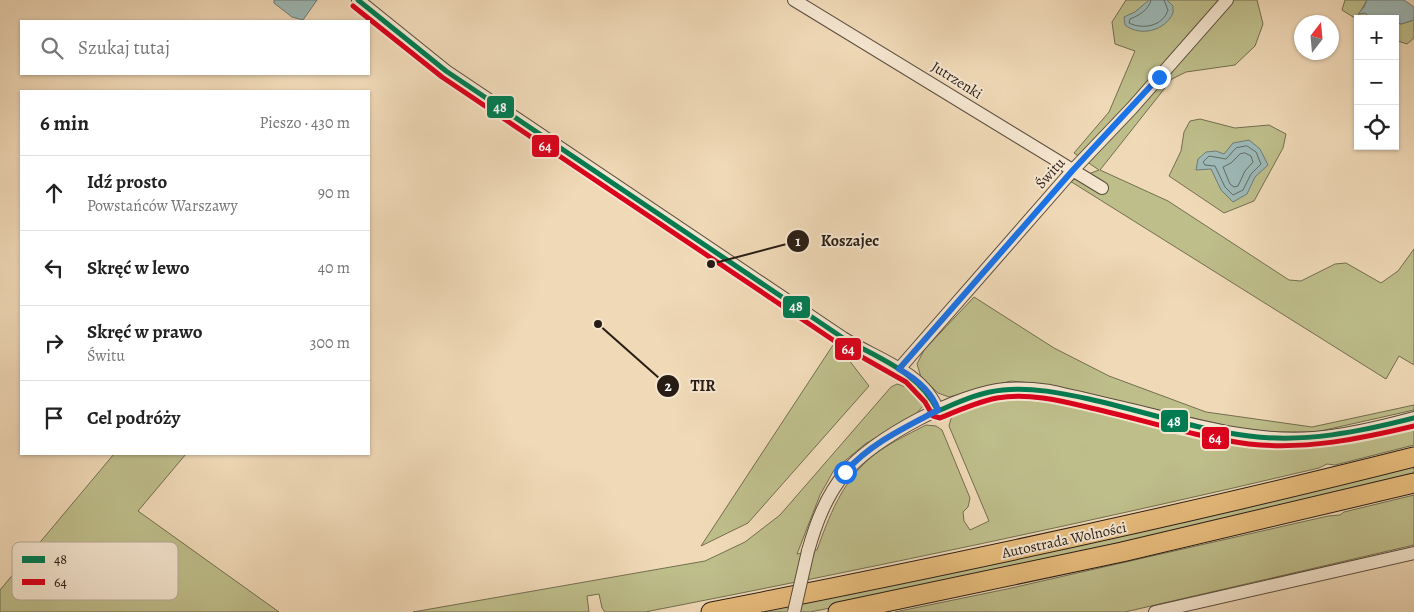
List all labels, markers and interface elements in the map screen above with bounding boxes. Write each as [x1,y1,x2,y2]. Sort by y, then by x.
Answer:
north arrow [1294,15,1339,60]
map controls [1354,15,1399,150]
button: + [1354,15,1399,60]
search box [20,20,370,75]
icon: search [38,34,66,62]
text: Szukaj tutaj [78,35,170,61]
street label: Jutrzenki [928,56,986,104]
button: − [1354,60,1399,105]
route end [1148,66,1171,89]
line badge: 48 [486,95,515,119]
text: 48 [493,98,507,117]
button: locate [1354,105,1399,150]
text: 6 min [40,109,89,137]
text: Pieszo · 430 m [259,112,350,134]
line badge: 64 [531,134,560,158]
text: 64 [538,137,552,156]
street label: Świtu [1031,152,1070,193]
text: Idź prosto [87,169,167,195]
icon: ahead [40,179,68,207]
text: 90 m [318,182,350,204]
text: Powstańców Warszawy [87,195,238,217]
callout: Koszajec [785,225,889,256]
text: Koszajec [821,230,879,252]
text: 1 [795,231,801,251]
icon: left [40,254,68,282]
text: Skręć w lewo [87,255,190,281]
text: 40 m [318,257,350,279]
line badge: 48 [782,295,811,319]
text: 48 [789,297,803,316]
text: Skręć w prawo [87,319,202,345]
icon: right [40,329,68,357]
text: 300 m [310,332,350,354]
line badge: 64 [834,337,862,361]
text: 64 [841,340,855,359]
text: Świtu [87,345,125,367]
callout: TIR [655,370,725,401]
text: TIR [690,375,716,397]
text: 2 [664,376,672,396]
icon: arrive [40,404,68,432]
text: Cel podróży [87,405,180,431]
line badge: 48 [1160,409,1189,433]
text: 48 [1167,412,1181,431]
line badge: 64 [1201,426,1230,450]
text: 64 [1208,429,1222,448]
route start [834,461,857,484]
street label: Autostrada Wolności [999,517,1128,563]
legend [12,542,178,600]
text: 48 [54,550,67,569]
text: 64 [54,573,67,592]

